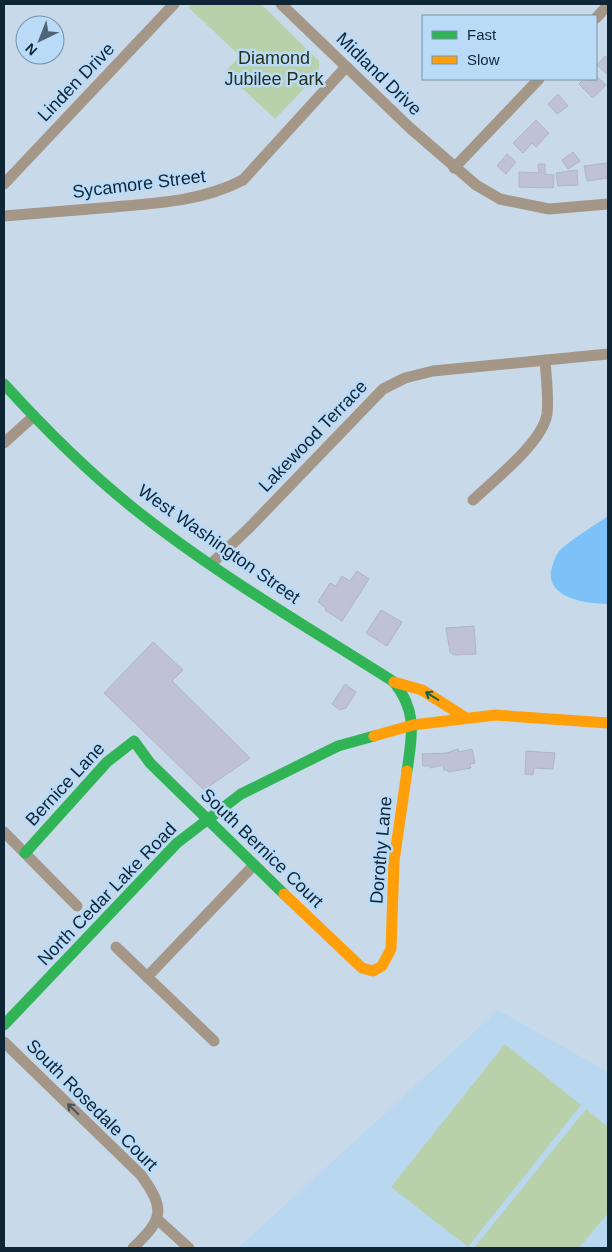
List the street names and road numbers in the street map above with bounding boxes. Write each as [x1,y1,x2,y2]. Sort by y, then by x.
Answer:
street label: Midland Drive [332,29,426,119]
street label: Linden Drive [34,39,118,125]
street label: Sycamore Street [71,166,207,202]
street label: Lakewood Terrace [255,376,371,496]
street label: West Washington Street [134,480,304,608]
street label: Bernice Lane [22,738,108,830]
street label: South Bernice Court [197,785,327,911]
street label: Dorothy Lane [366,795,396,905]
street label: North Cedar Lake Road [34,819,180,969]
street label: South Rosedale Court [22,1035,162,1175]

